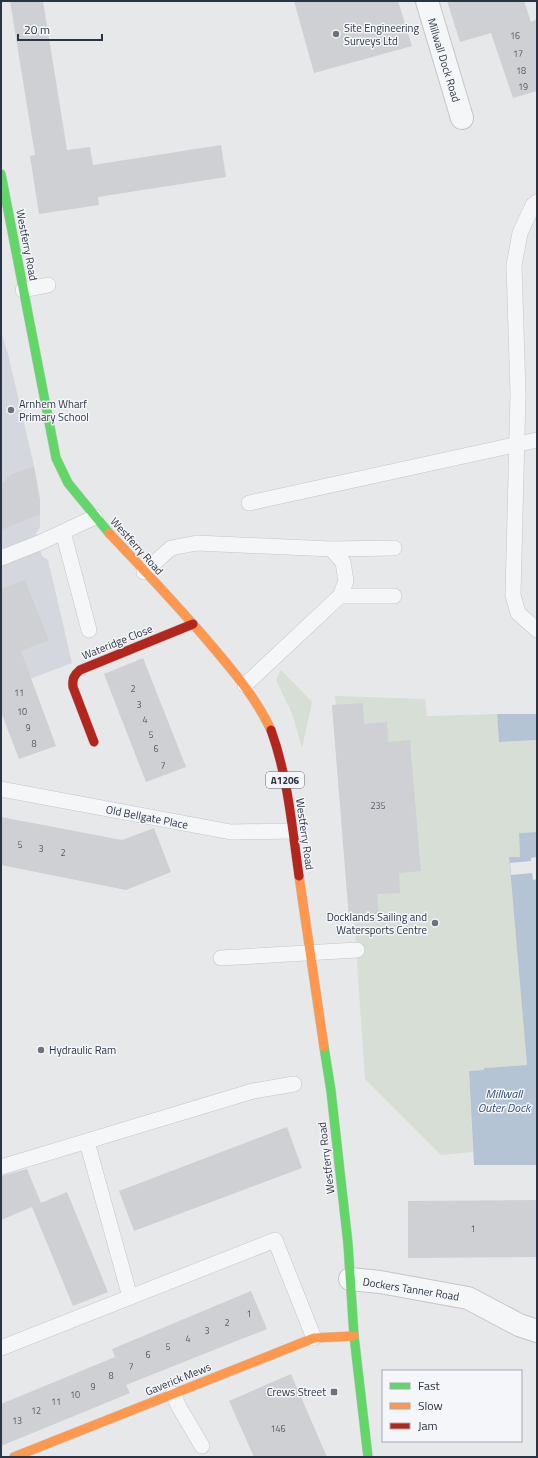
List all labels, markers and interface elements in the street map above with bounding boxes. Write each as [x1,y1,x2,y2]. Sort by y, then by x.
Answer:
scale bar [18,16,102,42]
street label: Millwall Dock Road [424,16,464,104]
text: 20 m [24,20,50,39]
place label: Site Engineering Surveys Ltd [344,20,419,49]
marker: Site Engineering Surveys Ltd [331,29,341,39]
house number: 16 [510,29,520,42]
house number: 17 [513,47,523,60]
house number: 18 [516,64,526,77]
house number: 19 [518,80,528,93]
street label: Westferry Road [12,208,42,282]
place label: Arnhem Wharf Primary School [19,396,89,425]
marker: Arnhem Wharf Primary School [6,405,16,415]
street label: Westferry Road [107,514,167,578]
street label: Wateridge Close [79,620,155,664]
house number: 2 [130,682,136,695]
house number: 11 [14,686,24,699]
house number: 3 [136,698,142,711]
house number: 10 [17,705,27,718]
house number: 4 [142,713,148,726]
house number: 9 [25,721,31,734]
house number: 5 [148,728,154,741]
house number: 8 [31,737,37,750]
house number: 6 [153,742,159,755]
house number: 7 [160,759,166,772]
road number: A1206 [266,772,304,788]
street label: Westferry Road [292,797,318,871]
house number: 235 [370,799,386,812]
street label: Old Bellgate Place [105,801,190,833]
house number: 5 [17,838,23,851]
house number: 3 [38,842,44,855]
house number: 2 [60,846,66,859]
place label: Docklands Sailing and Watersports Centre [327,909,427,938]
marker: Docklands Sailing and Watersports Centre [430,918,440,928]
place label: Hydraulic Ram [49,1042,116,1058]
marker: Hydraulic Ram [36,1045,46,1055]
water label: Millwall Outer Dock [478,1084,532,1117]
street label: Westferry Road [314,1121,338,1195]
house number: 1 [470,1222,476,1235]
street label: Dockers Tanner Road [362,1273,461,1305]
house number: 1 [246,1307,252,1320]
house number: 2 [224,1316,230,1329]
house number: 3 [204,1324,210,1337]
house number: 4 [185,1332,191,1345]
house number: 5 [165,1340,171,1353]
house number: 6 [145,1348,151,1361]
street label: Gaverick Mews [143,1359,213,1399]
house number: 7 [128,1360,134,1373]
house number: 8 [108,1369,114,1382]
legend [382,1370,522,1442]
text: Fast [418,1376,441,1395]
house number: 9 [90,1380,96,1393]
place label: Crews Street [267,1384,326,1400]
marker: Crews Street [329,1387,339,1397]
house number: 10 [70,1388,80,1401]
house number: 11 [51,1395,61,1408]
text: Slow [418,1396,443,1415]
house number: 12 [31,1404,41,1417]
house number: 13 [12,1414,22,1427]
text: Jam [418,1416,438,1435]
house number: 146 [270,1422,286,1435]

